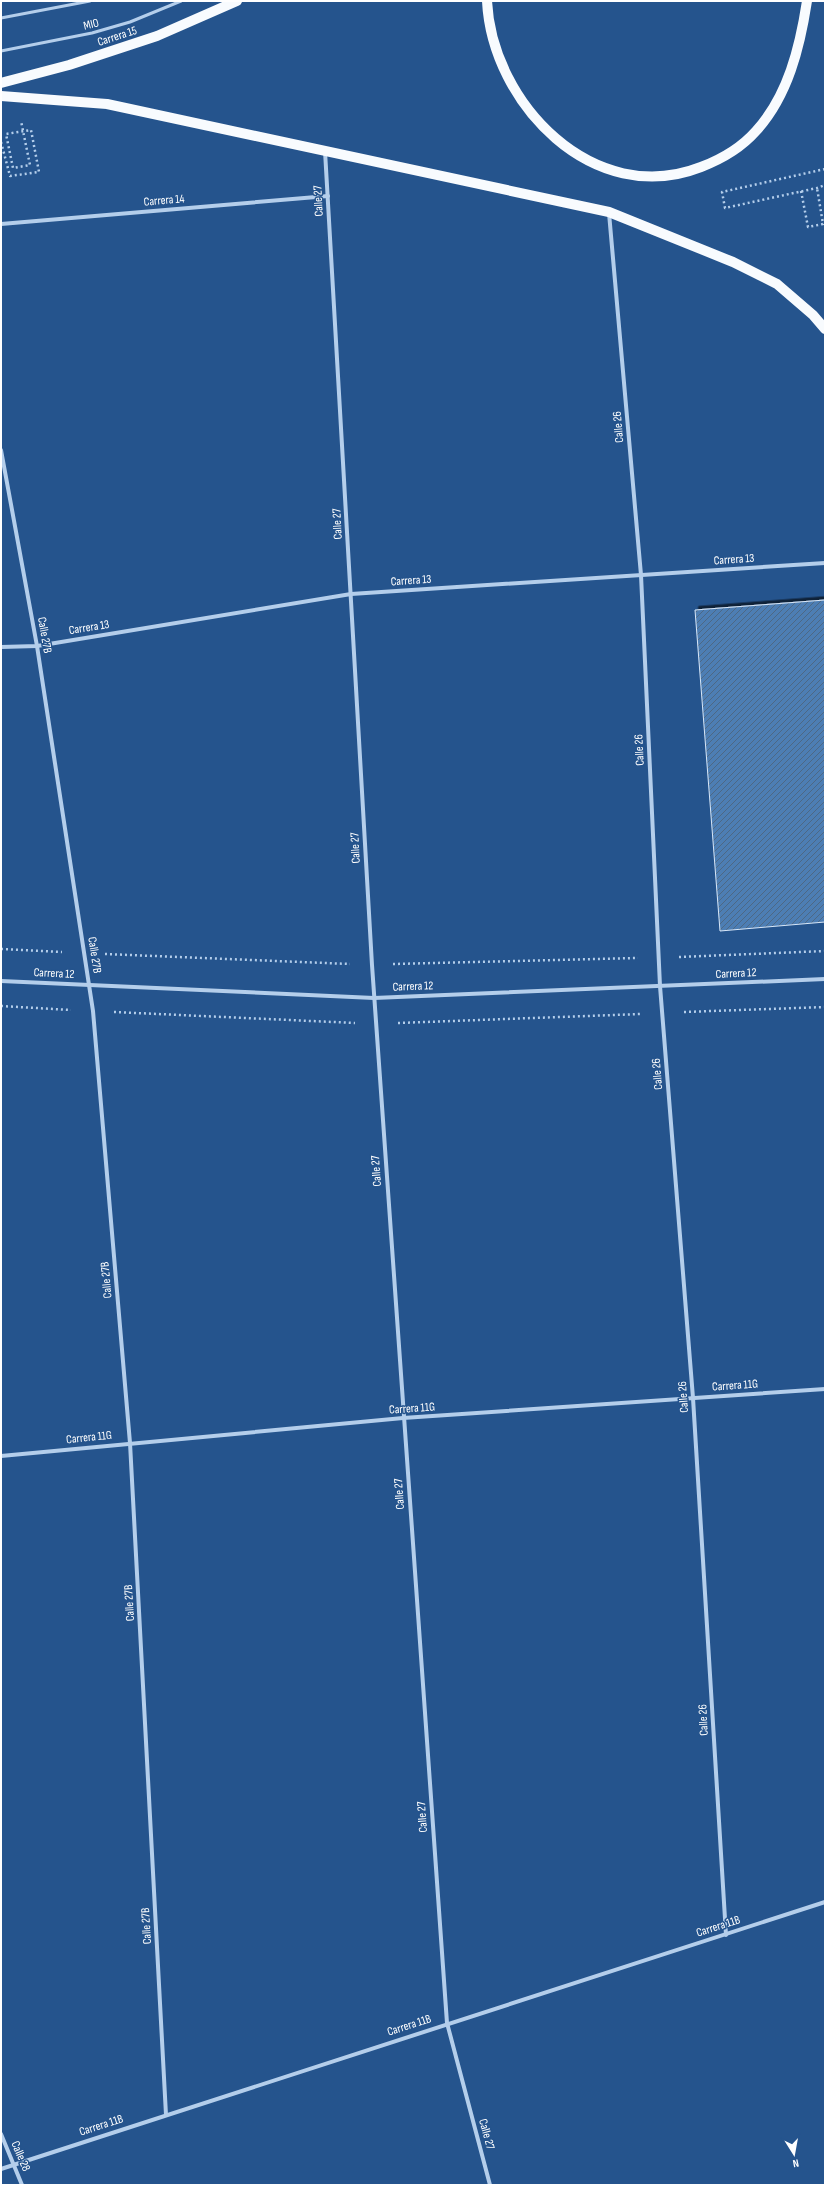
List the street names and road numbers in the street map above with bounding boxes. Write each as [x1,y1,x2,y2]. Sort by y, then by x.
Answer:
street label: MIO [82,15,101,34]
street label: Carrera 15 [96,23,139,50]
street label: Calle 27 [310,185,327,217]
street label: Carrera 14 [143,191,185,210]
street label: Calle 26 [610,411,627,443]
street label: Calle 27 [329,508,346,540]
street label: Carrera 13 [713,551,755,568]
street label: Carrera 13 [390,572,432,589]
street label: Calle 27B [34,616,55,654]
street label: Carrera 13 [68,617,110,638]
street label: Calle 26 [631,734,648,766]
street label: Calle 27 [347,832,364,864]
street label: Calle 27B [84,936,105,974]
street label: Carrera 12 [33,965,75,982]
street label: Carrera 12 [715,965,757,982]
street label: Carrera 12 [392,978,434,995]
street label: Calle 26 [649,1058,666,1090]
street label: Calle 27 [368,1155,385,1187]
street label: Calle 27B [97,1261,116,1299]
street label: Carrera 11G [712,1376,758,1395]
street label: Calle 26 [675,1381,692,1413]
street label: Carrera 11G [389,1399,435,1418]
street label: Carrera 11G [65,1428,113,1447]
street label: Calle 27 [391,1478,408,1510]
street label: Calle 27B [121,1584,138,1622]
street label: Calle 26 [695,1704,712,1736]
street label: Calle 27 [414,1801,431,1833]
street label: Calle 27B [138,1907,155,1945]
street label: Carrera 11B [694,1912,742,1941]
street label: Carrera 11B [385,2011,433,2040]
street label: Carrera 11B [77,2111,125,2140]
street label: Calle 27 [475,2117,498,2151]
street label: Calle 28 [7,2139,34,2174]

